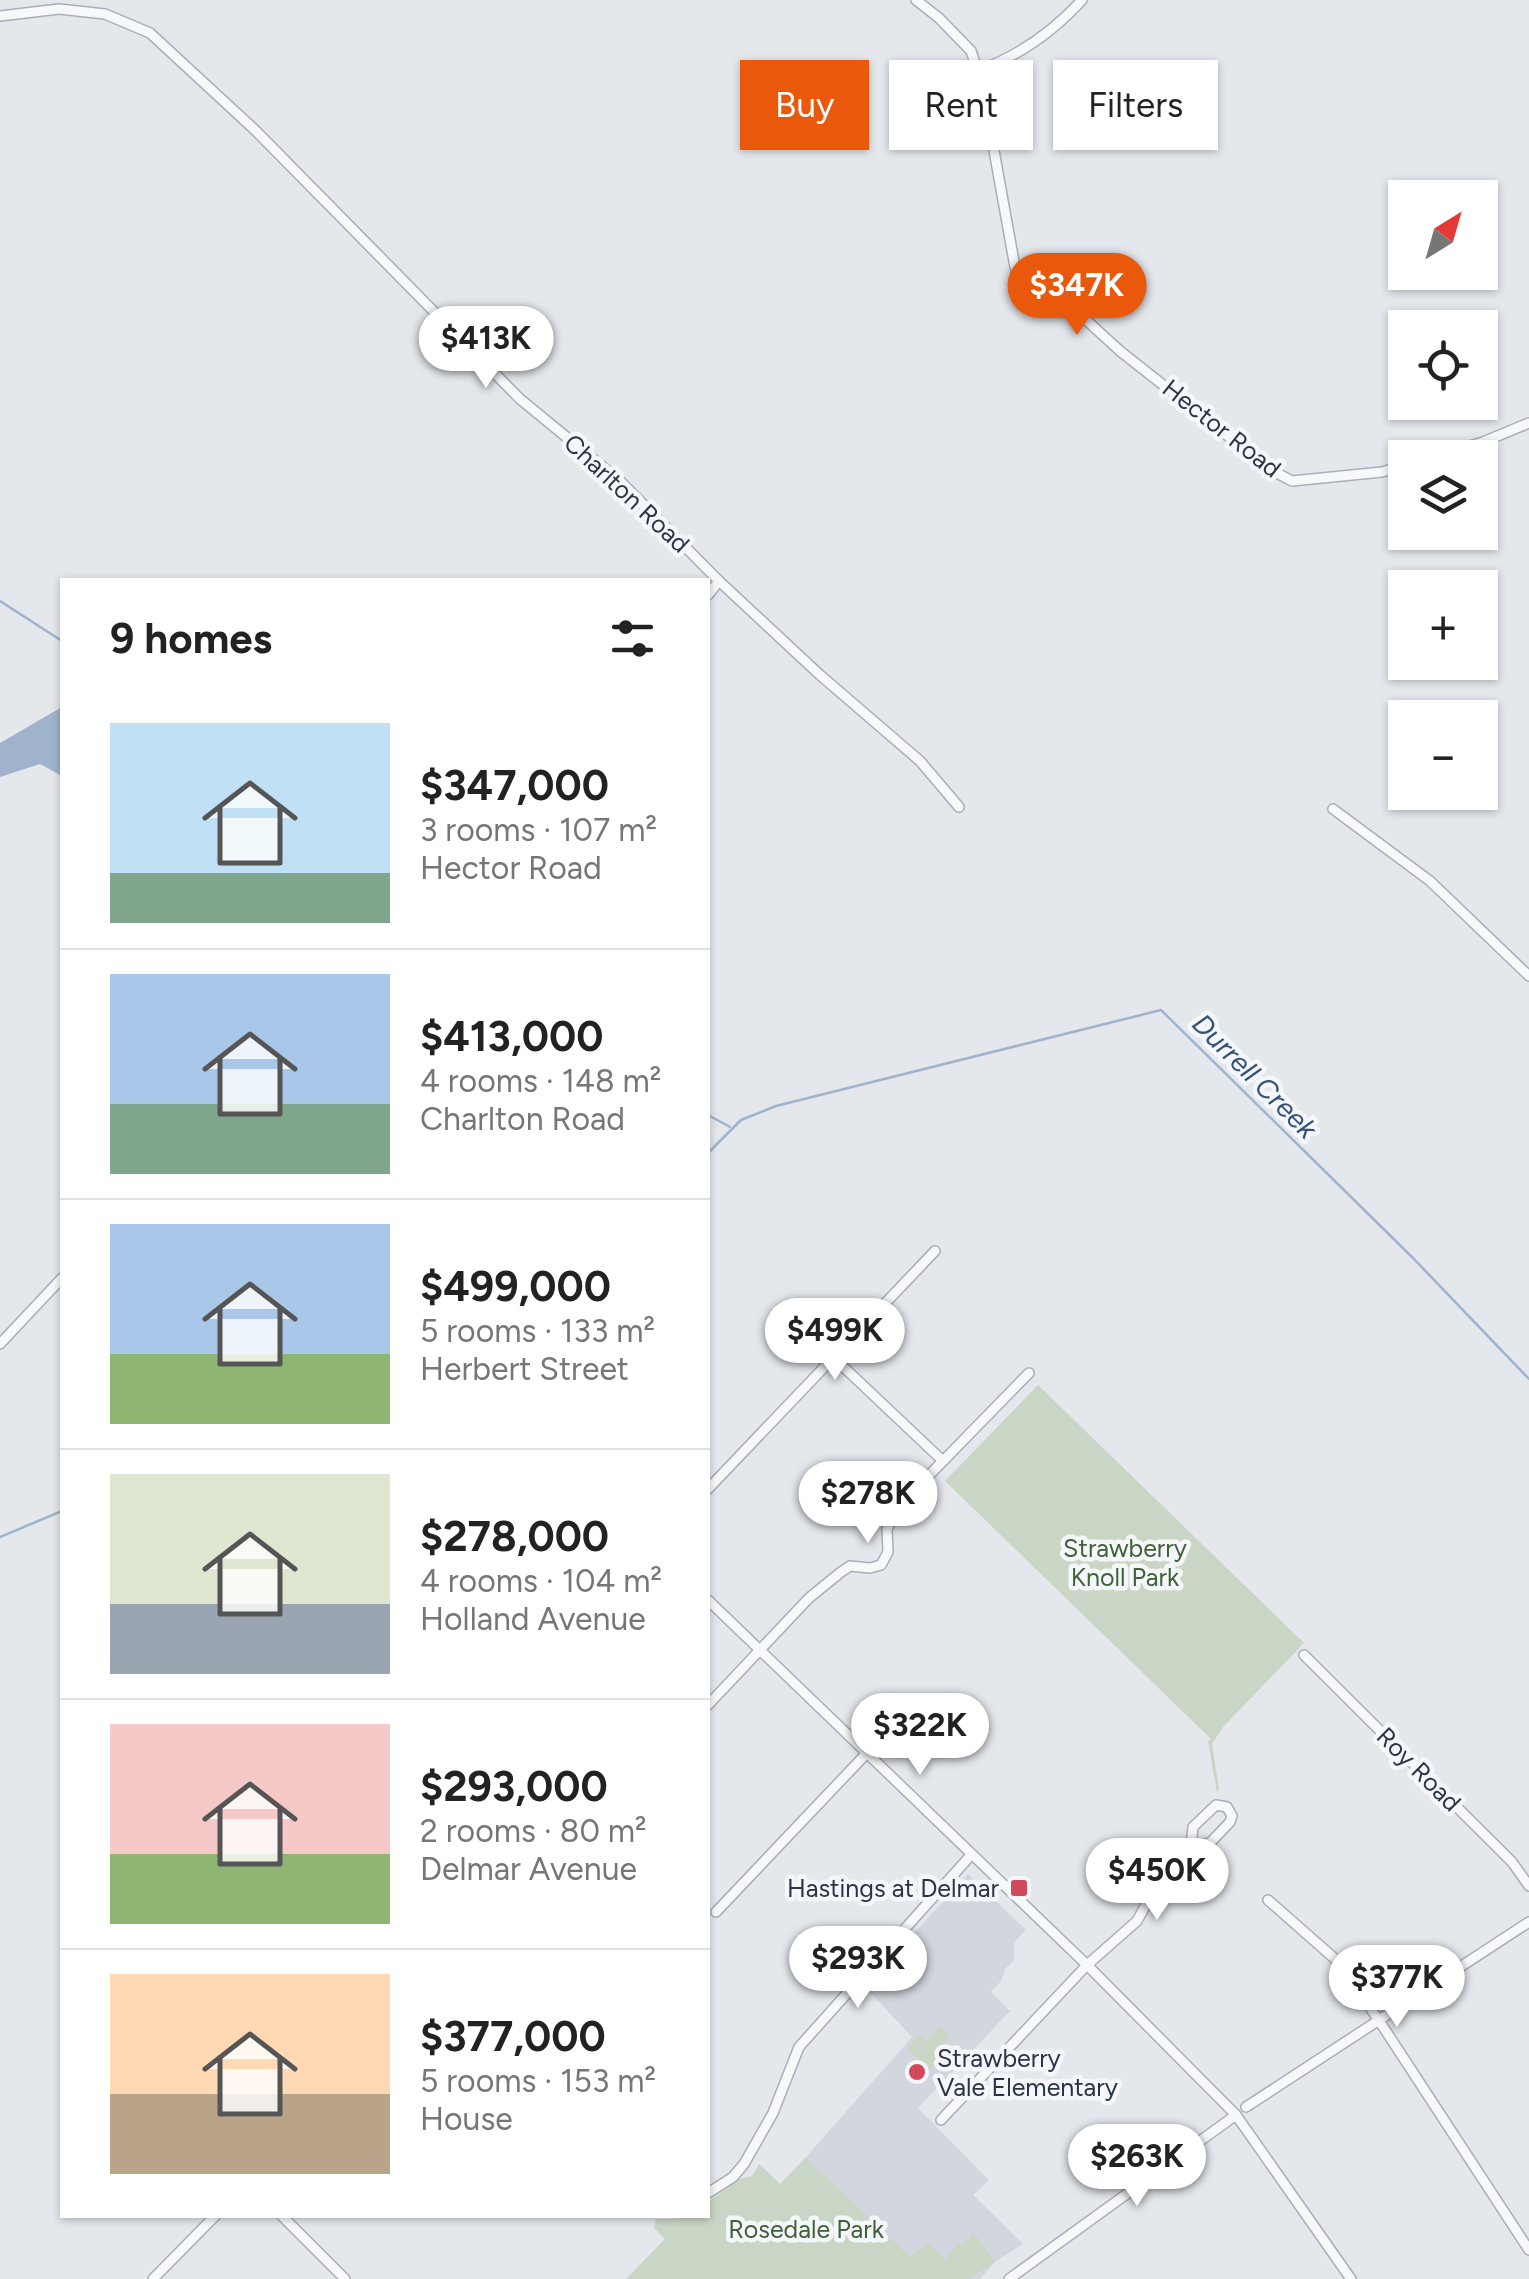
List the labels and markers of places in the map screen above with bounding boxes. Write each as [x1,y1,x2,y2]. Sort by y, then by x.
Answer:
pin: $347K [1007,253,1147,338]
pin: $413K [416,306,556,391]
pin: $499K [765,1298,905,1383]
pin: $278K [798,1461,938,1546]
pin: $322K [850,1693,990,1778]
pin: $450K [1087,1838,1227,1923]
place label: Hastings at Delmar [787,1873,1000,1903]
marker: Hastings at Delmar [1008,1877,1030,1899]
pin: $293K [788,1926,928,2011]
pin: $377K [1327,1945,1467,2030]
place label: Strawberry Vale Elementary [937,2043,1118,2102]
marker: Strawberry Vale Elementary [906,2061,928,2083]
pin: $263K [1067,2124,1207,2209]

